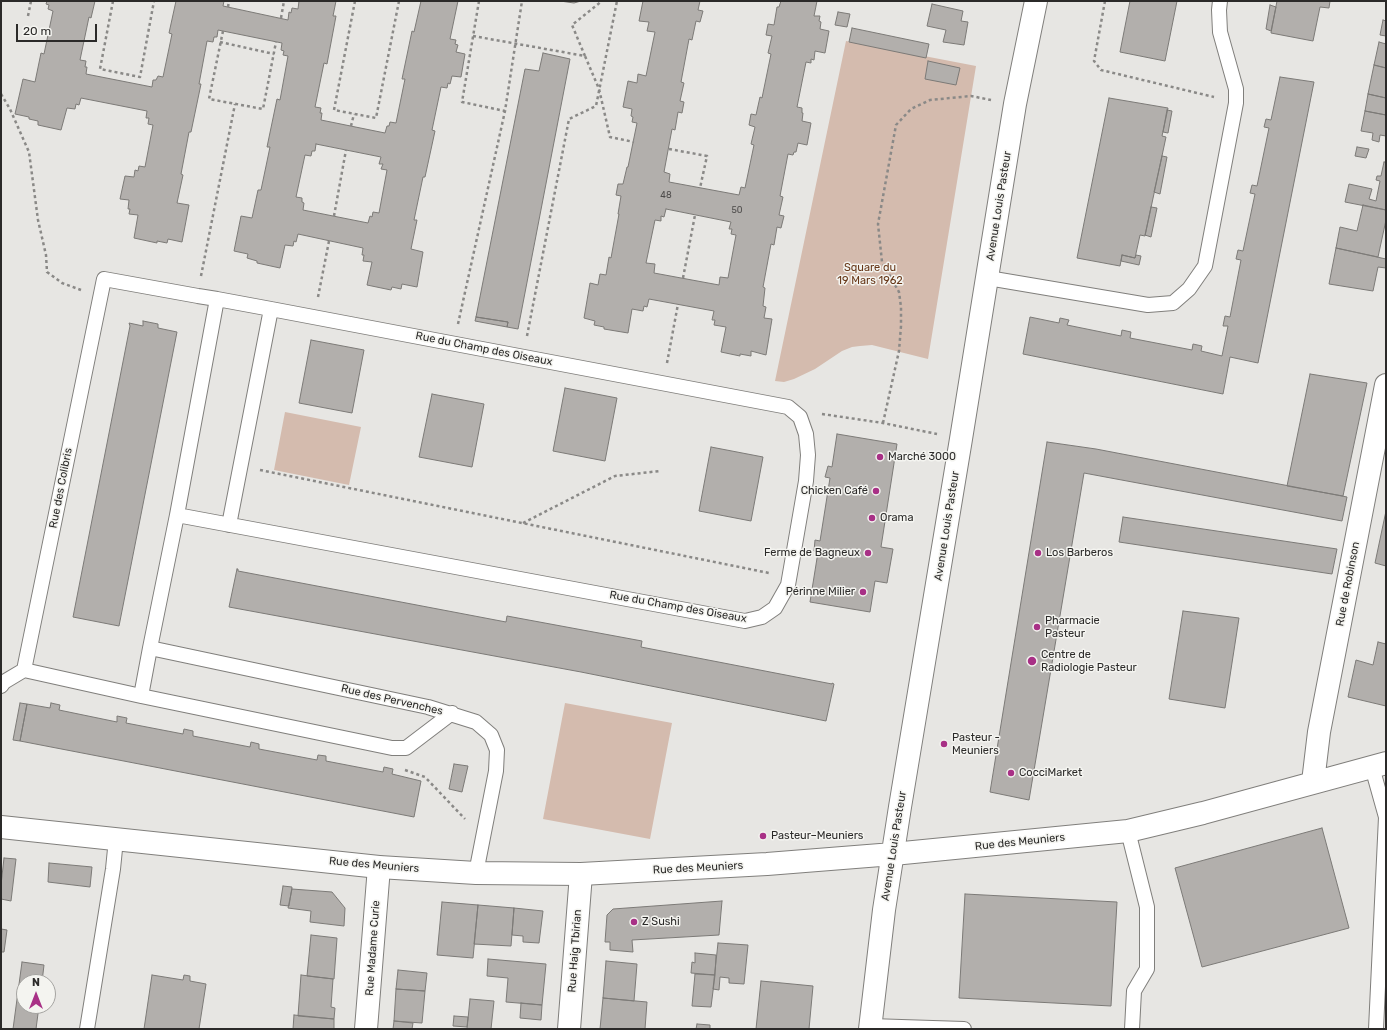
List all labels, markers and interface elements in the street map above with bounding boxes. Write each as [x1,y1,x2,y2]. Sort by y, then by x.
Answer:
scale bar [18,16,99,42]
text: 20 m [23,24,51,38]
street label: Avenue Louis Pasteur [984,150,1014,262]
house number: 48 [660,190,672,200]
house number: 50 [731,205,743,215]
park label: Square du 19 Mars 1962 [837,261,903,287]
street label: Rue du Champ des Oiseaux [414,329,554,369]
street label: Rue des Colibris [47,447,75,529]
place label: Marché 3000 [888,450,956,464]
marker: Marché 3000 [875,452,885,462]
street label: Avenue Louis Pasteur [932,470,962,582]
place label: Chicken Café [801,484,868,498]
marker: Chicken Café [871,486,881,496]
place label: Orama [880,511,913,525]
marker: Orama [867,513,877,523]
street label: Rue de Robinson [1333,541,1363,627]
place label: Ferme de Bagneux [764,546,860,560]
place label: Los Barberos [1046,546,1113,560]
marker: Ferme de Bagneux [863,548,873,558]
marker: Los Barberos [1033,548,1043,558]
place label: Périnne Milier [786,585,855,599]
marker: Périnne Milier [858,587,868,597]
street label: Rue du Champ des Oiseaux [608,588,748,626]
place label: Pharmacie Pasteur [1045,614,1100,640]
marker: Pharmacie Pasteur [1032,622,1042,632]
place label: Centre de Radiologie Pasteur [1041,648,1137,674]
marker: Centre de Radiologie Pasteur [1026,655,1038,667]
street label: Rue des Pervenches [340,682,444,718]
place label: Pasteur - Meuniers [952,731,1000,757]
marker: Pasteur - Meuniers [939,739,949,749]
place label: CocciMarket [1019,766,1082,780]
marker: CocciMarket [1006,768,1016,778]
street label: Avenue Louis Pasteur [879,790,909,902]
place label: Pasteur–Meuniers [771,829,863,843]
marker: Pasteur–Meuniers [758,831,768,841]
street label: Rue des Meuniers [974,831,1066,853]
street label: Rue des Meuniers [328,854,420,876]
street label: Rue des Meuniers [652,859,744,877]
street label: Rue Madame Curie [363,900,383,996]
street label: Rue Haig Tbirian [566,909,584,993]
place label: Z Sushi [642,915,680,929]
marker: Z Sushi [629,917,639,927]
north arrow [16,974,56,1014]
text: N [32,976,40,989]

